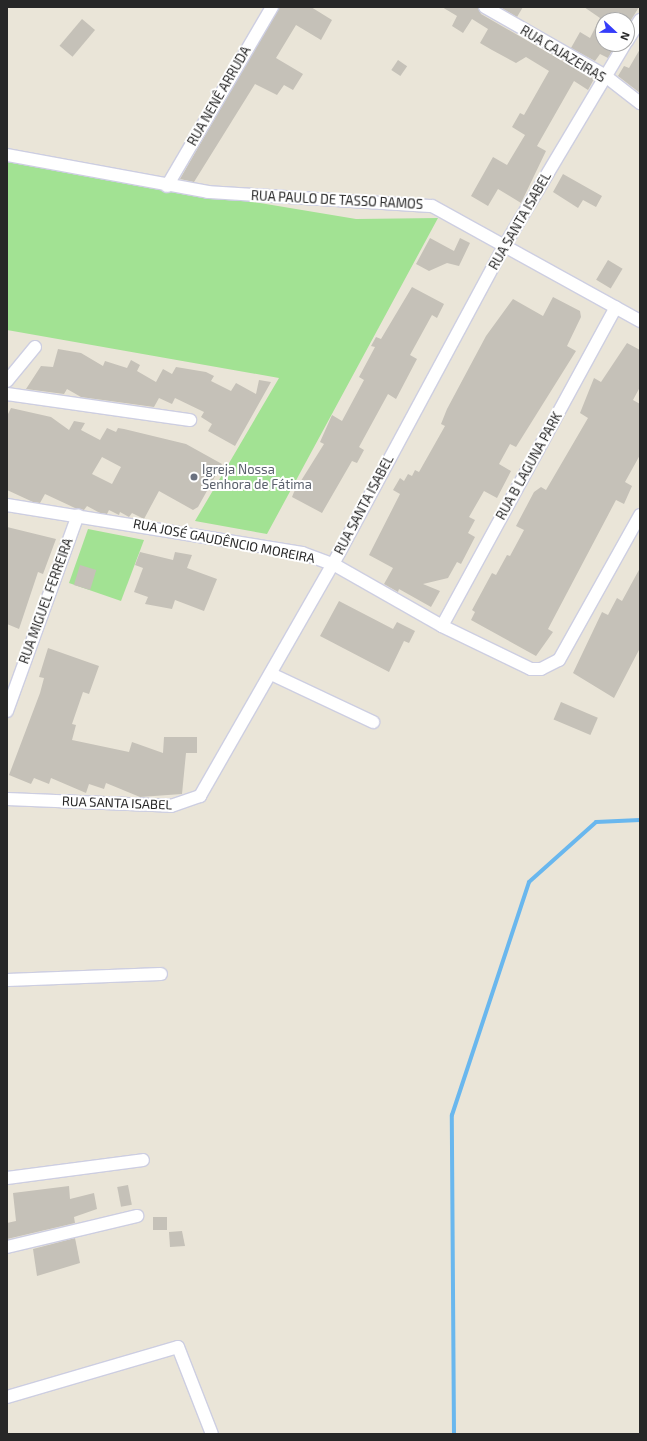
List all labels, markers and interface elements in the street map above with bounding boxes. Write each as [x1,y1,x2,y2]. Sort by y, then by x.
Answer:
north arrow [595,12,635,52]
street label: RUA CAJAZEIRAS [517,22,609,86]
text: N [618,30,633,42]
street label: RUA NENÊ ARRUDA [184,43,254,149]
street label: RUA SANTA ISABEL [486,169,554,273]
street label: RUA PAULO DE TASSO RAMOS [250,188,424,212]
street label: RUA B LAGUNA PARK [493,409,565,523]
street label: RUA SANTA ISABEL [331,452,397,558]
place label: Igreja Nossa Senhora de Fátima [202,462,312,493]
marker: Igreja Nossa Senhora de Fátima [189,472,199,482]
street label: RUA JOSÉ GAUDÊNCIO MOREIRA [131,516,317,566]
street label: RUA MIGUEL FERREIRA [16,536,76,666]
street label: RUA SANTA ISABEL [61,793,173,813]

